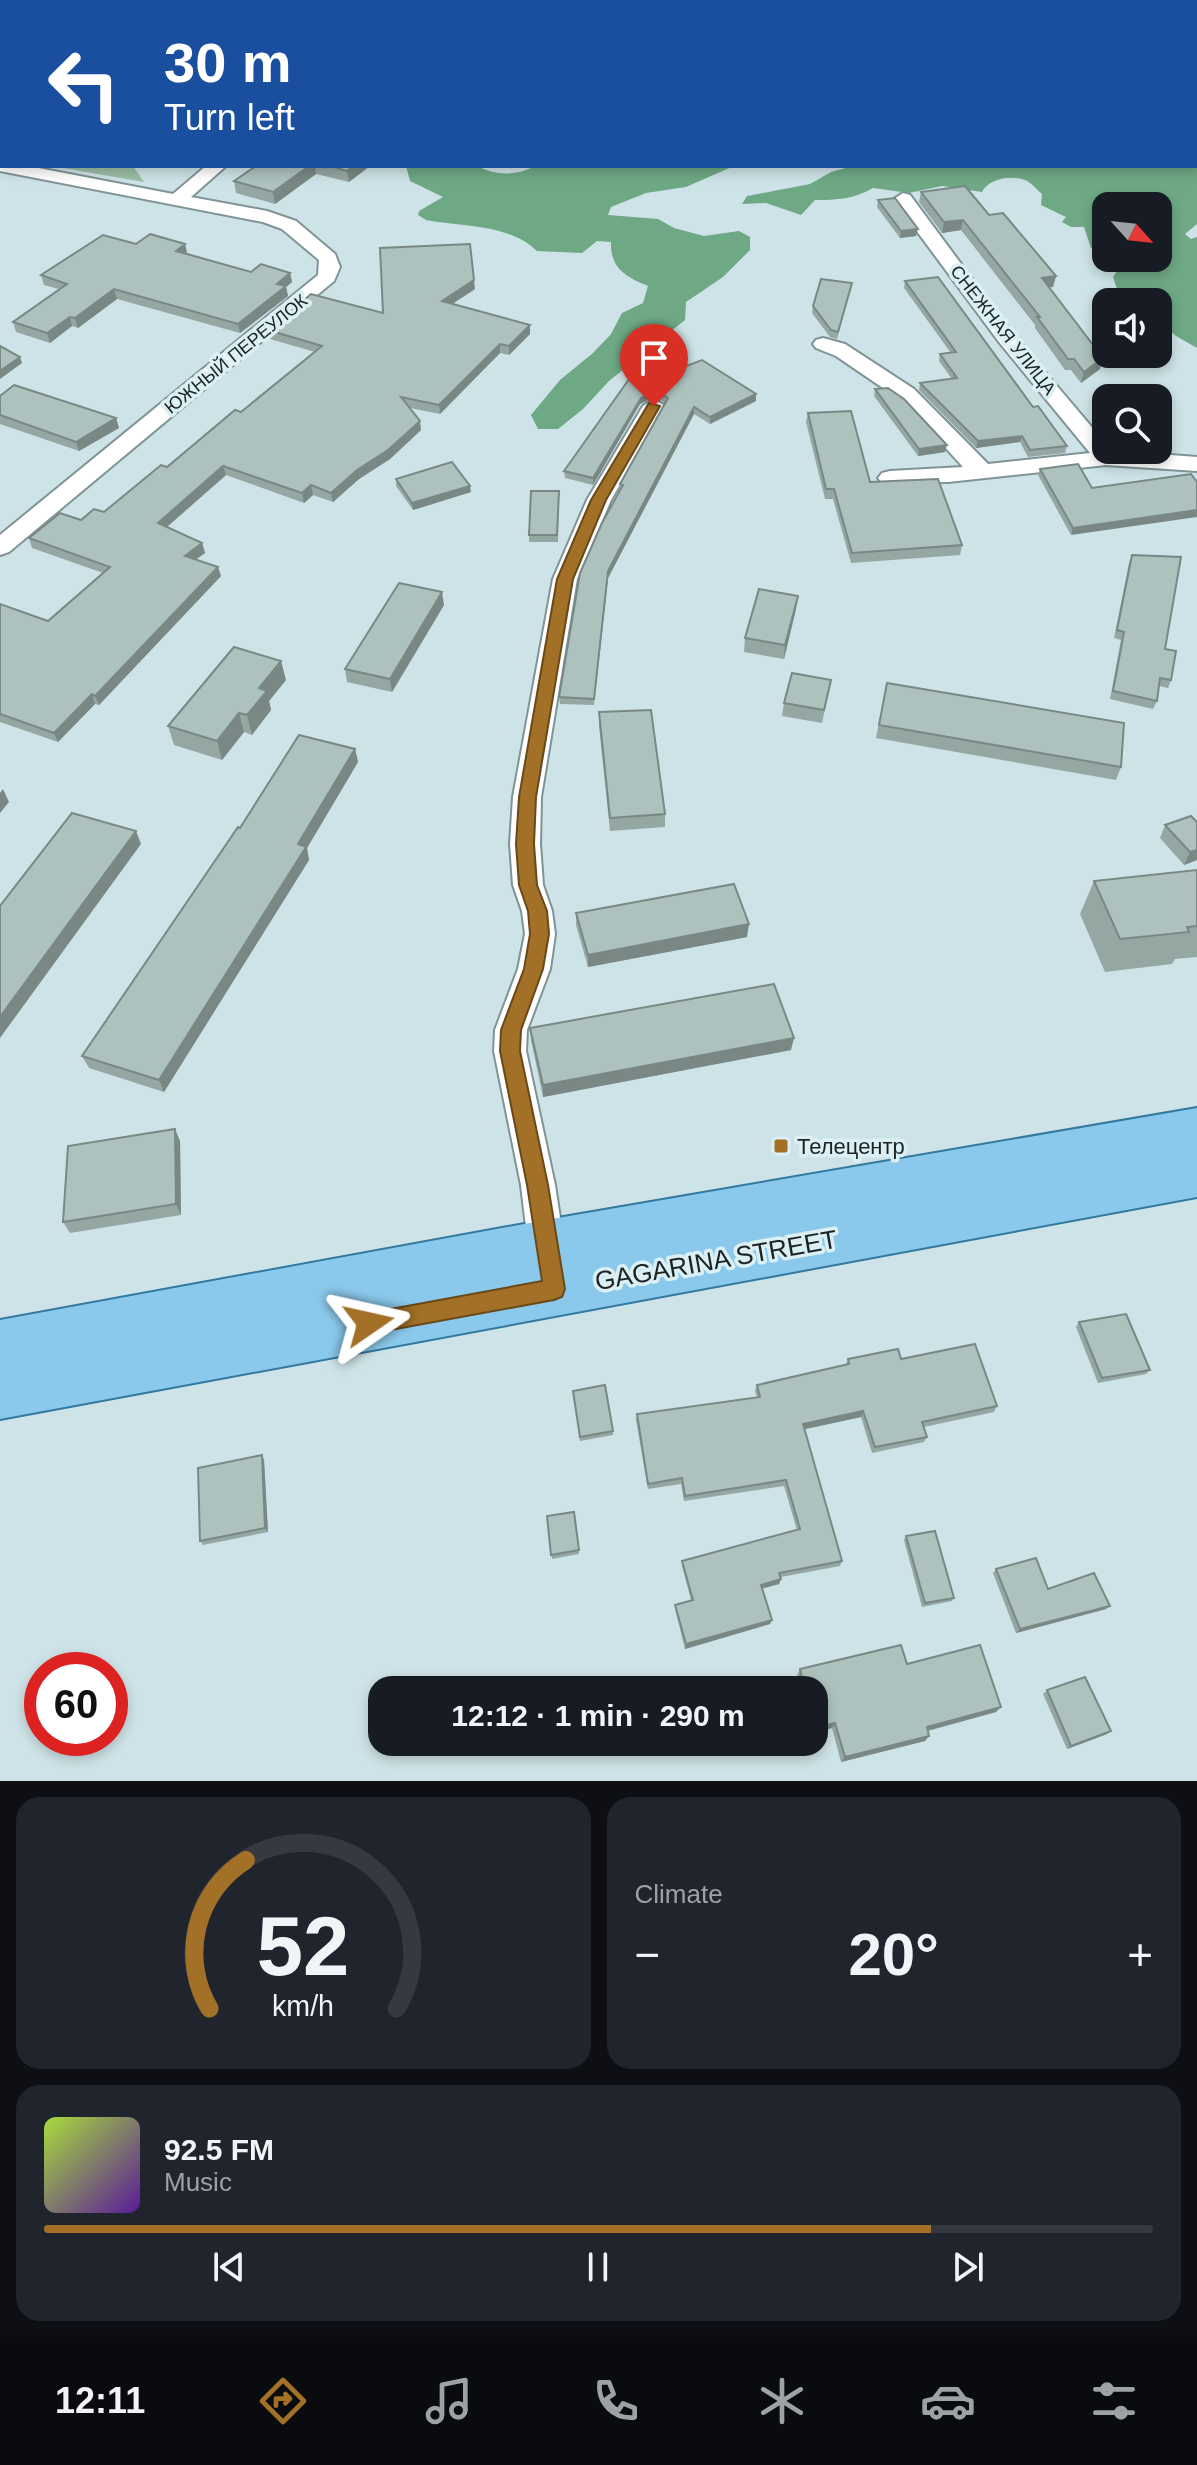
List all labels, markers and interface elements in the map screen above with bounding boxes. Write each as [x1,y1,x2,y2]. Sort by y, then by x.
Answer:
text: 30 m [164,31,292,94]
icon: left [32,32,136,136]
text: Turn left [164,97,295,138]
north arrow [1092,192,1172,272]
map controls [1092,192,1172,464]
street label: СНЕЖНАЯ УЛИЦА [946,261,1060,399]
button: sound [1092,288,1172,368]
street label: ЮЖНЫЙ ПЕРЕУЛОК [160,289,312,418]
pin [620,324,688,406]
icon: arrive [632,336,676,380]
button: search [1092,384,1172,464]
place label: Телецентр [797,1134,905,1159]
marker: Телецентр [772,1137,790,1155]
street label: GAGARINA STREET [592,1224,840,1296]
position arrow [327,1281,411,1365]
speed limit sign: 60 [24,1652,128,1756]
text: 12:12 · 1 min · 290 m [451,1699,745,1732]
text: Climate [635,1879,723,1909]
text: 52 [257,1900,350,1993]
text: 20° [848,1921,939,1988]
text: − [635,1930,660,1979]
text: + [1127,1930,1153,1979]
text: km/h [272,1990,334,2022]
text: 92.5 FM [164,2133,274,2166]
text: Music [164,2167,232,2197]
icon: previous [207,2245,251,2289]
icon: pause [576,2245,620,2289]
icon: next [946,2245,990,2289]
icon: directions [255,2373,311,2429]
icon: music [421,2373,477,2429]
icon: phone [588,2373,644,2429]
icon: climate [754,2373,810,2429]
icon: car [920,2373,976,2429]
icon: filters [1086,2373,1142,2429]
text: 12:11 [55,2380,145,2421]

